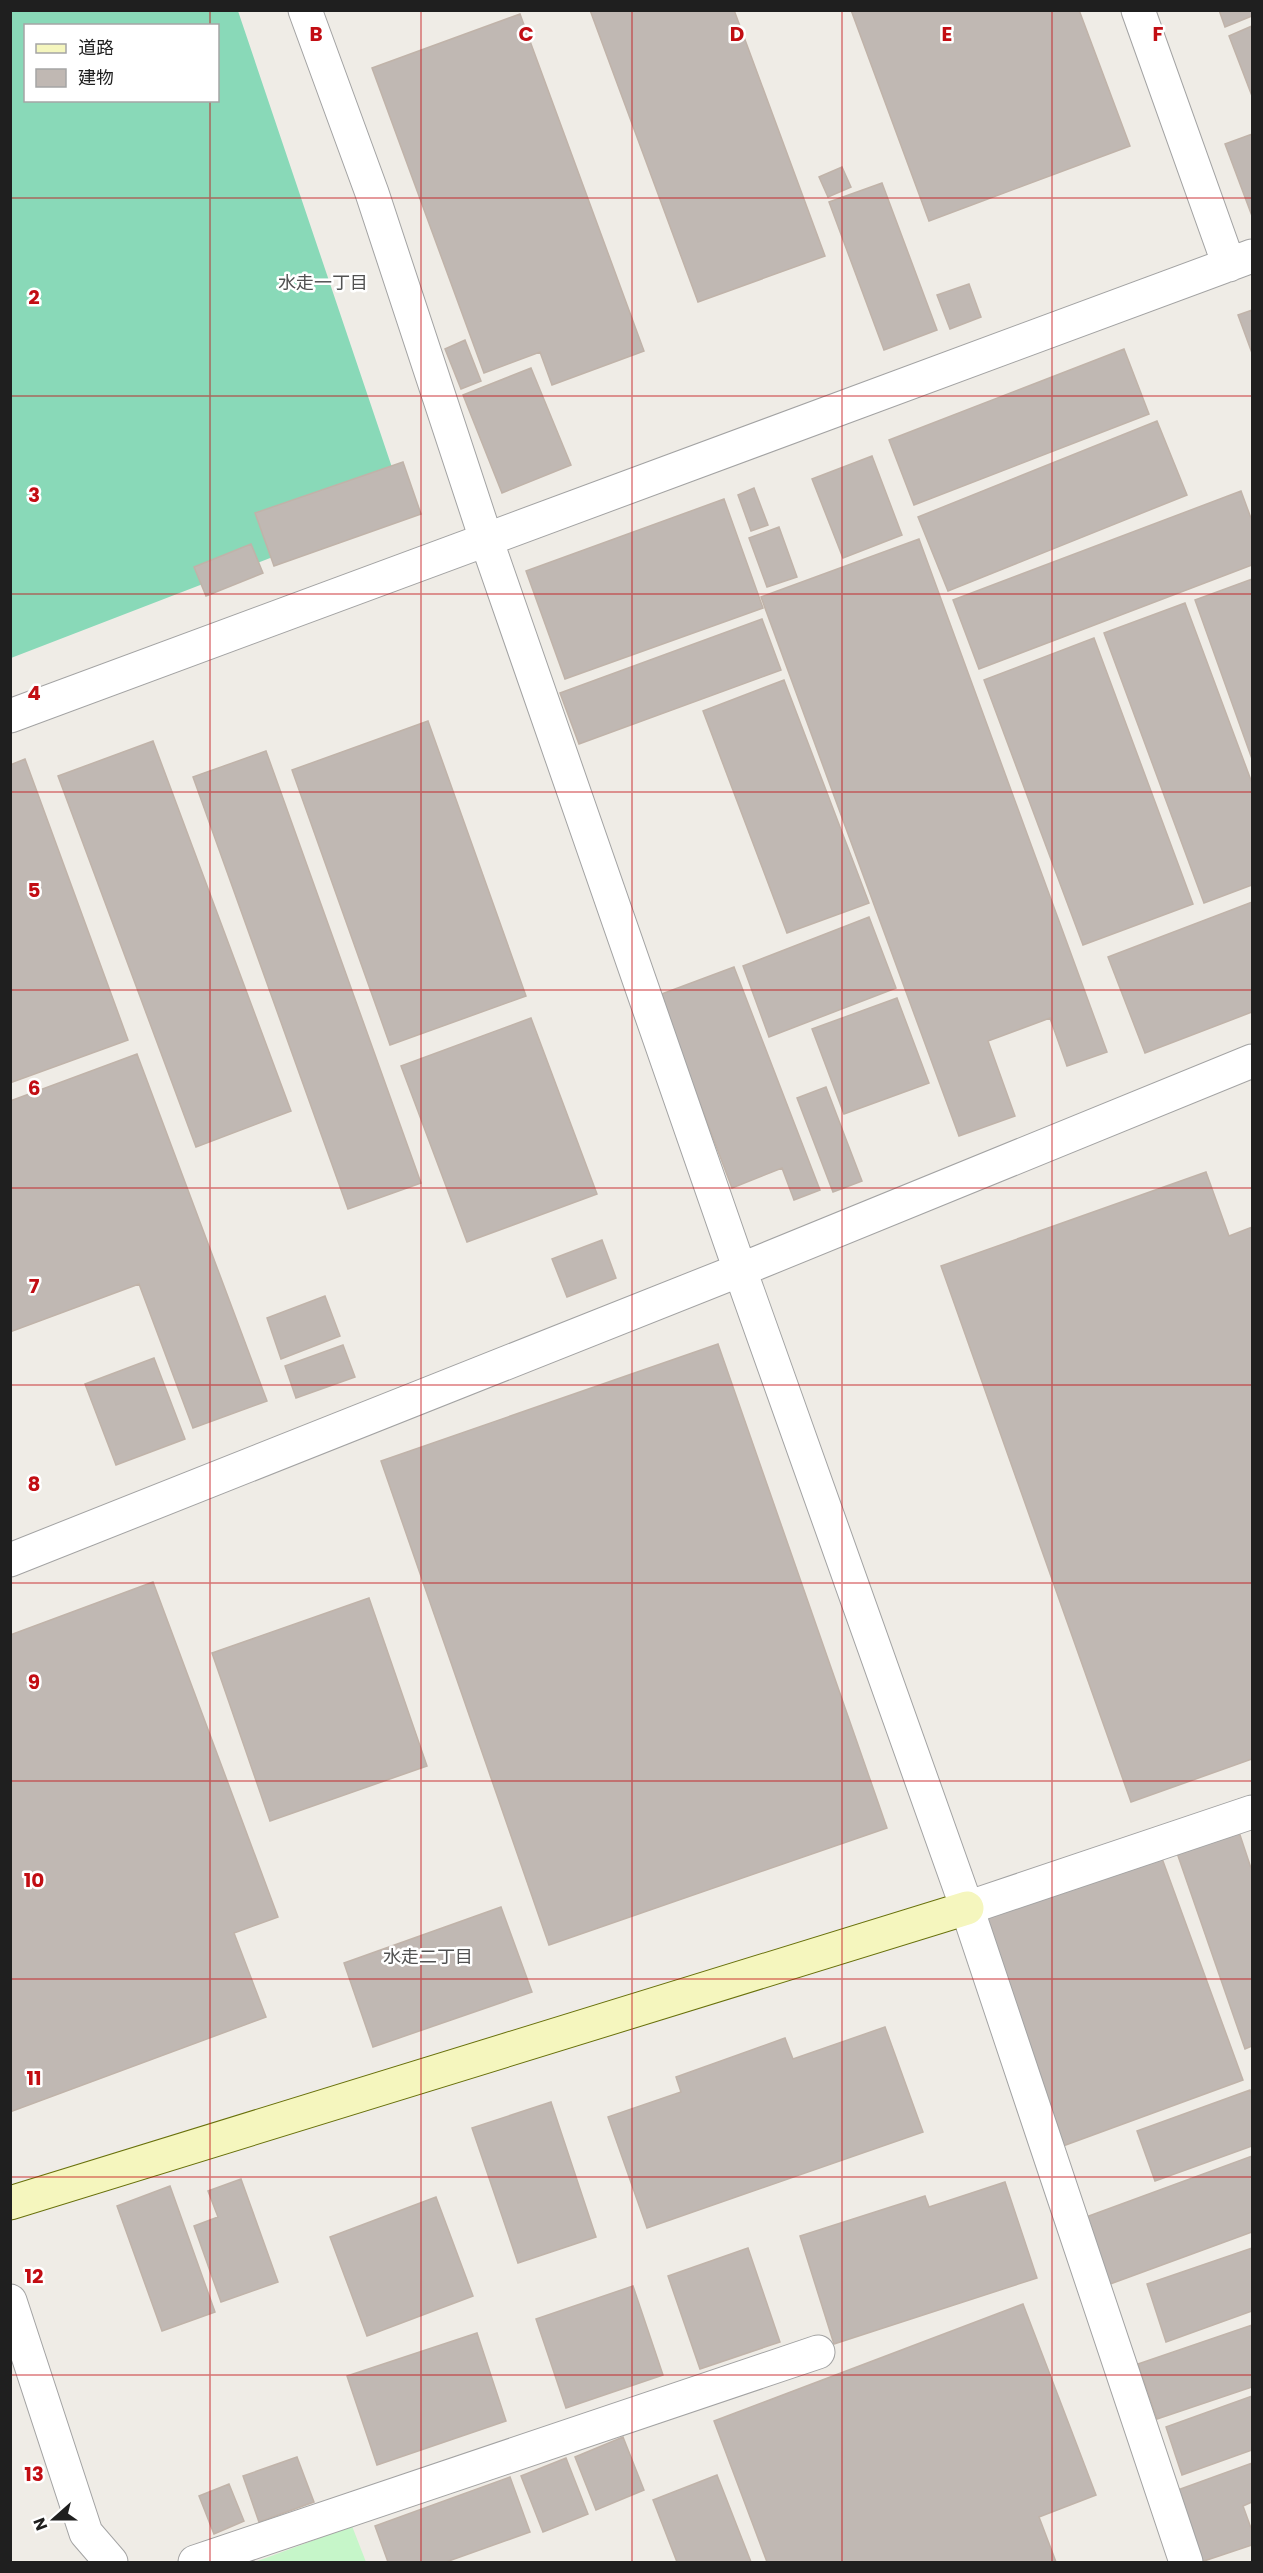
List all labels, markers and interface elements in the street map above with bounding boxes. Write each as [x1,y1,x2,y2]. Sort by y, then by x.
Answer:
text: B [309,20,323,48]
text: C [518,20,534,48]
text: D [730,20,744,48]
text: E [942,20,952,48]
text: F [1153,20,1164,48]
legend [24,24,219,102]
text: 道路 [78,35,114,60]
text: 建物 [78,65,114,90]
district label: 水走一丁目 [278,270,368,295]
text: 2 [28,283,40,311]
text: 3 [28,481,40,509]
text: 4 [27,679,41,707]
text: 5 [28,876,41,904]
text: 6 [28,1074,40,1102]
text: 7 [29,1272,40,1300]
text: 8 [28,1470,40,1498]
text: 9 [28,1668,40,1696]
text: 10 [24,1866,44,1894]
district label: 水走二丁目 [383,1944,473,1969]
text: 11 [26,2064,42,2092]
text: 12 [25,2262,43,2290]
text: 13 [24,2460,44,2488]
north arrow [24,2489,84,2549]
text: N [28,2514,53,2534]

